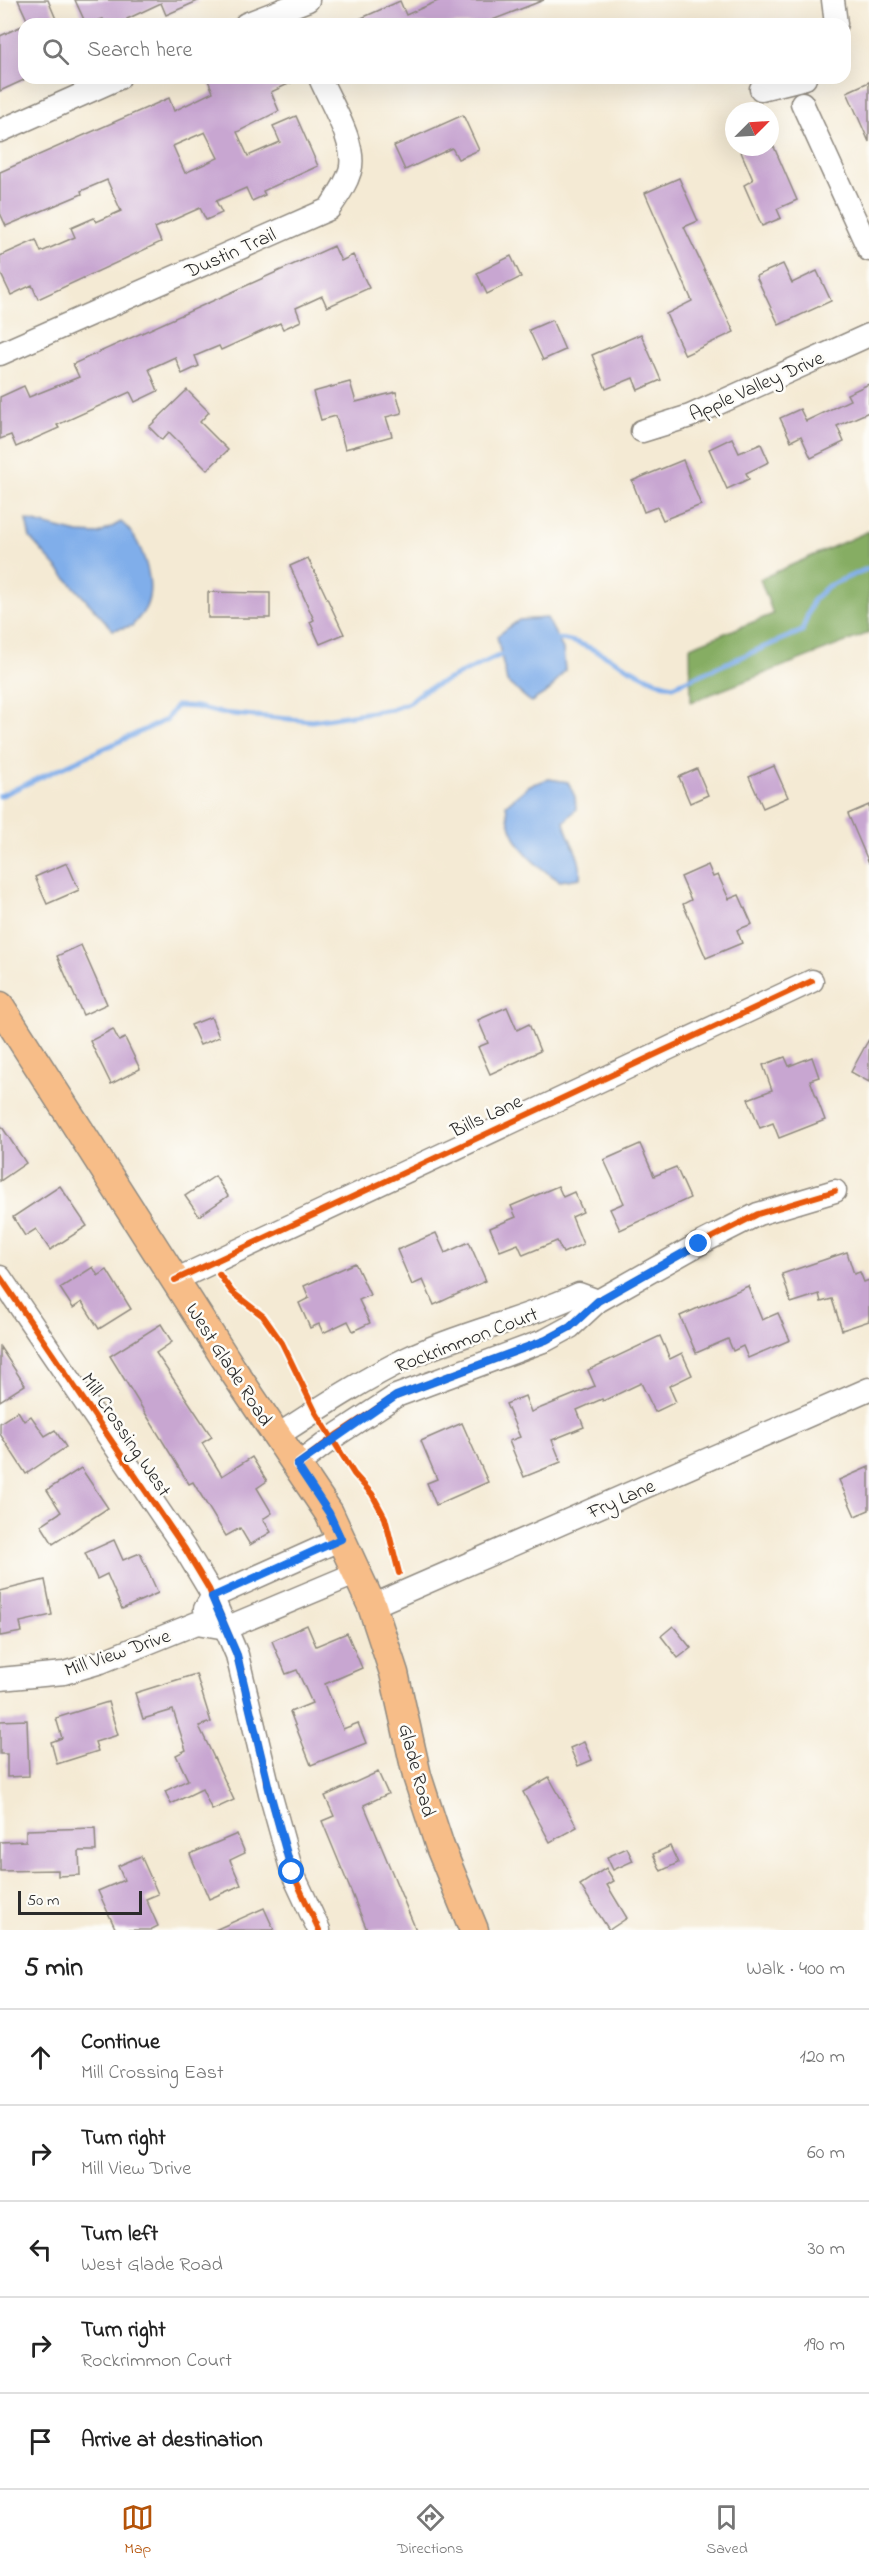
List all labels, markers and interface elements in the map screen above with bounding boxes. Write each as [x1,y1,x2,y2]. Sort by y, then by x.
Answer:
search box [18,18,851,84]
icon: search [39,35,72,68]
text: Search here [87,35,192,67]
north arrow [725,102,779,156]
street label: Dustin Trail [180,221,281,288]
street label: Apple Valley Drive [685,345,829,430]
street label: Bills Lane [446,1088,528,1147]
route end [685,1230,711,1256]
street label: West Glade Road [177,1298,279,1433]
street label: Rockrimmon Court [391,1301,543,1382]
street label: Mill Crossing West [72,1368,177,1504]
street label: Fry Lane [583,1473,660,1528]
street label: Mill View Drive [61,1623,175,1686]
street label: Glade Road [389,1721,442,1820]
route start [278,1858,304,1884]
scale bar [18,1888,142,1916]
text: 50 m [27,1889,59,1913]
text: 5 min [24,1950,83,1988]
text: Walk · 400 m [746,1955,845,1984]
text: Continue [81,2027,160,2059]
icon: ahead [24,2041,57,2074]
text: 120 m [800,2043,845,2072]
text: Mill Crossing East [81,2059,224,2088]
text: Turn right [81,2123,166,2155]
icon: right [24,2137,57,2170]
text: 60 m [807,2139,845,2168]
text: Mill View Drive [81,2155,191,2184]
text: Turn left [81,2219,158,2251]
icon: left [24,2233,57,2266]
text: 30 m [808,2235,845,2264]
text: West Glade Road [81,2251,223,2280]
text: Turn right [81,2315,166,2347]
icon: right [24,2329,57,2362]
text: 190 m [803,2331,845,2360]
text: Rockrimmon Court [81,2347,232,2376]
icon: arrive [24,2425,57,2458]
text: Arrive at destination [81,2425,263,2457]
tab: Map [121,2501,154,2561]
tab: Directions [397,2501,463,2561]
tab: Saved [706,2501,748,2561]

